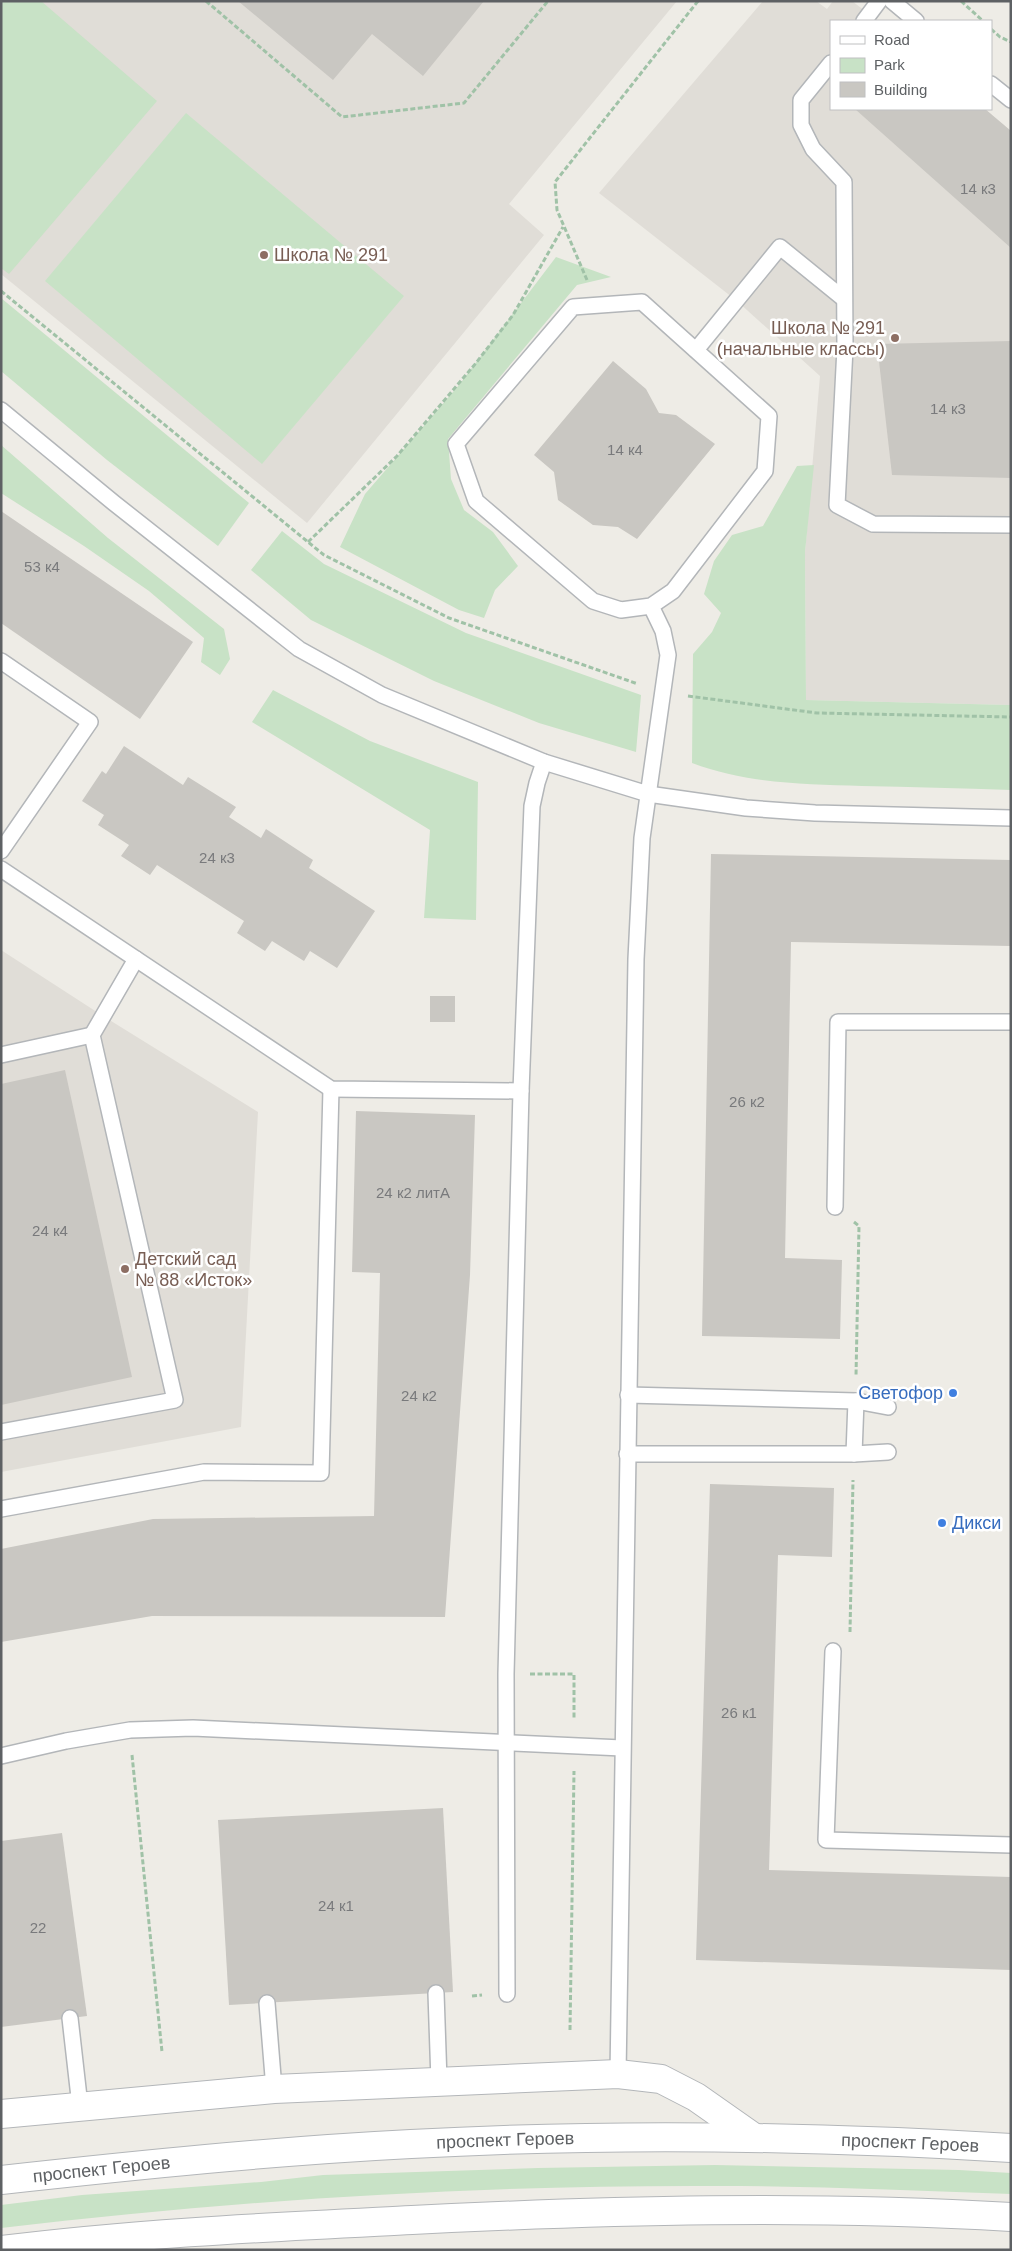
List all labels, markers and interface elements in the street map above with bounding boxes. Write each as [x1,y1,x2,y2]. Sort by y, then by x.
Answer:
legend [830,20,992,110]
text: Road [874,31,910,48]
text: Park [874,56,905,73]
text: Building [874,81,927,98]
house number: 14 к3 [960,180,996,197]
place label: Школа № 291 [274,245,388,265]
marker: Школа № 291 [258,249,270,261]
place label: Школа № 291 (начальные классы) [717,318,885,359]
marker: Школа № 291 (начальные классы) [889,332,901,344]
house number: 14 к3 [930,400,966,417]
house number: 14 к4 [607,441,643,458]
house number: 53 к4 [24,558,60,575]
house number: 24 к3 [199,849,235,866]
house number: 26 к2 [729,1093,765,1110]
house number: 24 к2 литА [376,1184,450,1201]
house number: 24 к4 [32,1222,68,1239]
place label: Детский сад № 88 «Исток» [135,1249,252,1290]
marker: Детский сад № 88 «Исток» [119,1263,131,1275]
place label: Светофор [858,1383,943,1403]
house number: 24 к2 [401,1387,437,1404]
marker: Светофор [947,1387,959,1399]
place label: Дикси [952,1513,1001,1533]
marker: Дикси [936,1517,948,1529]
house number: 26 к1 [721,1704,757,1721]
house number: 24 к1 [318,1897,354,1914]
house number: 22 [30,1919,46,1936]
street label: проспект Героев [436,2128,574,2153]
street label: проспект Героев [841,2130,980,2156]
street label: проспект Героев [32,2152,171,2186]

